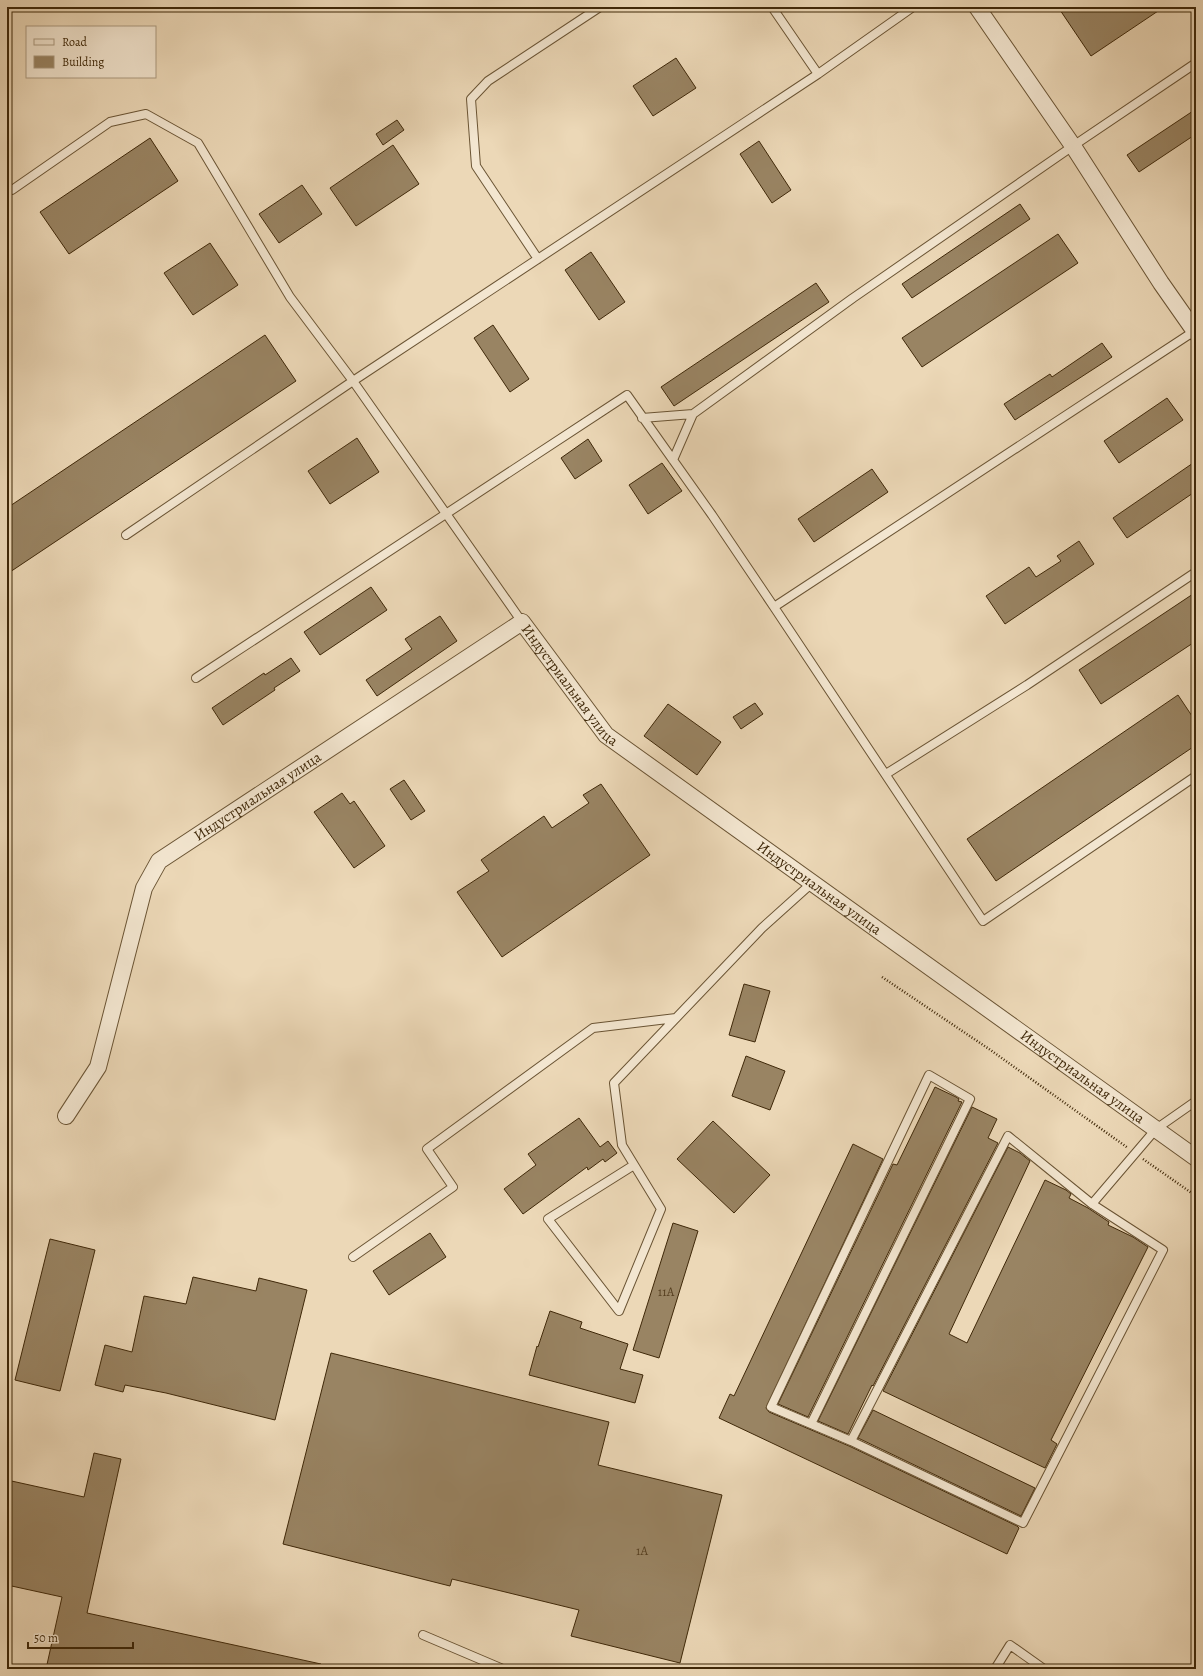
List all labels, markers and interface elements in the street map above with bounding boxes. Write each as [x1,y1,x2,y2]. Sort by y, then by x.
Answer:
legend [26,26,156,78]
text: Road [62,34,88,50]
text: Building [62,54,104,70]
street label: Индустриальная улица [517,620,622,751]
street label: Индустриальная улица [190,747,325,846]
street label: Индустриальная улица [753,836,886,939]
street label: Индустриальная улица [1016,1025,1149,1128]
house number: 11А [658,1283,675,1300]
house number: 1А [636,1542,648,1559]
scale bar [28,1624,133,1650]
text: 50 m [34,1630,58,1646]

